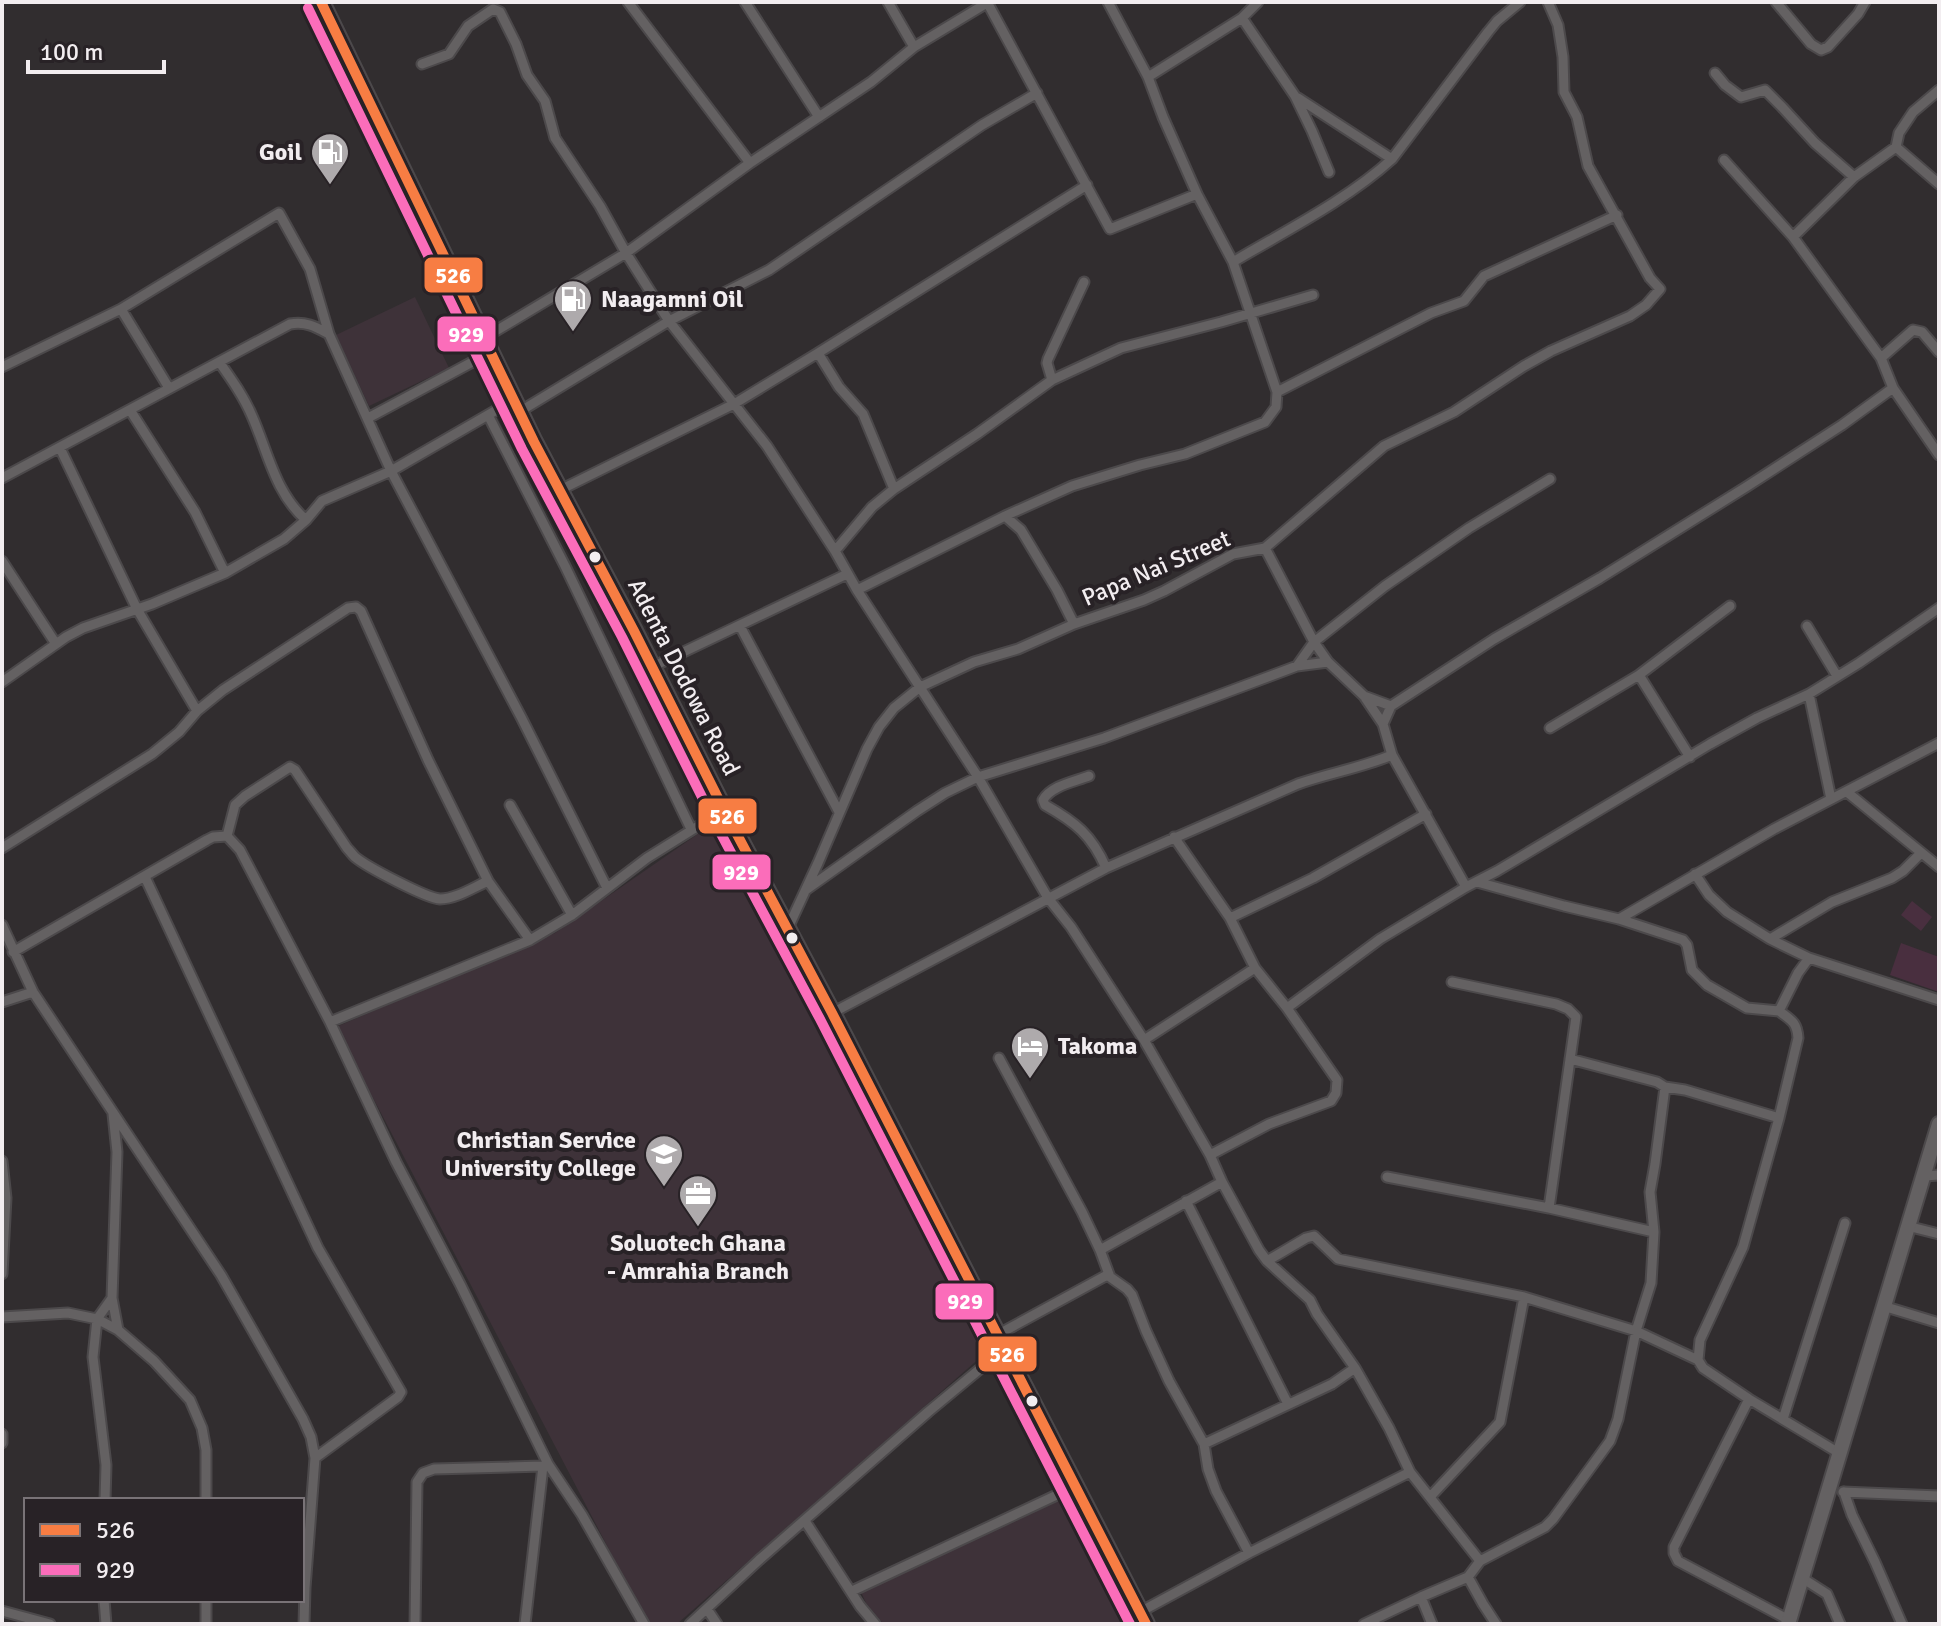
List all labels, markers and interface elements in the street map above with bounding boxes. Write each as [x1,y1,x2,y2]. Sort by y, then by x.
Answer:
scale bar [28,24,164,74]
text: 100 m [40,37,103,67]
fuel station icon: Goil [309,131,351,186]
place label: Goil [259,137,302,167]
line badge: 526 [423,256,484,294]
text: 526 [435,262,471,289]
fuel station icon: Naagamni Oil [552,278,594,333]
place label: Naagamni Oil [601,284,744,314]
line badge: 929 [436,315,497,353]
text: 929 [448,321,484,348]
street label: Papa Nai Street [1077,523,1235,613]
unlabelled marker [587,549,603,565]
street label: Adenta Dodowa Road [621,573,747,781]
line badge: 526 [697,797,758,835]
text: 526 [709,803,745,830]
line badge: 929 [711,853,772,891]
text: 929 [723,859,759,886]
unlabelled marker [784,930,800,946]
hotel icon: Takoma [1009,1025,1051,1080]
place label: Takoma [1058,1031,1137,1061]
place label: Christian Service University College [445,1125,636,1183]
school or university icon: Christian Service University College [643,1133,685,1188]
office icon: Soluotech Ghana - Amrahia Branch [677,1173,719,1228]
place label: Soluotech Ghana - Amrahia Branch [607,1228,789,1286]
line badge: 929 [934,1282,995,1321]
text: 929 [947,1288,983,1315]
line badge: 526 [977,1335,1038,1373]
text: 526 [989,1341,1025,1368]
unlabelled marker [1024,1393,1040,1409]
legend [24,1498,304,1602]
text: 526 [96,1515,135,1545]
text: 929 [96,1555,135,1585]

